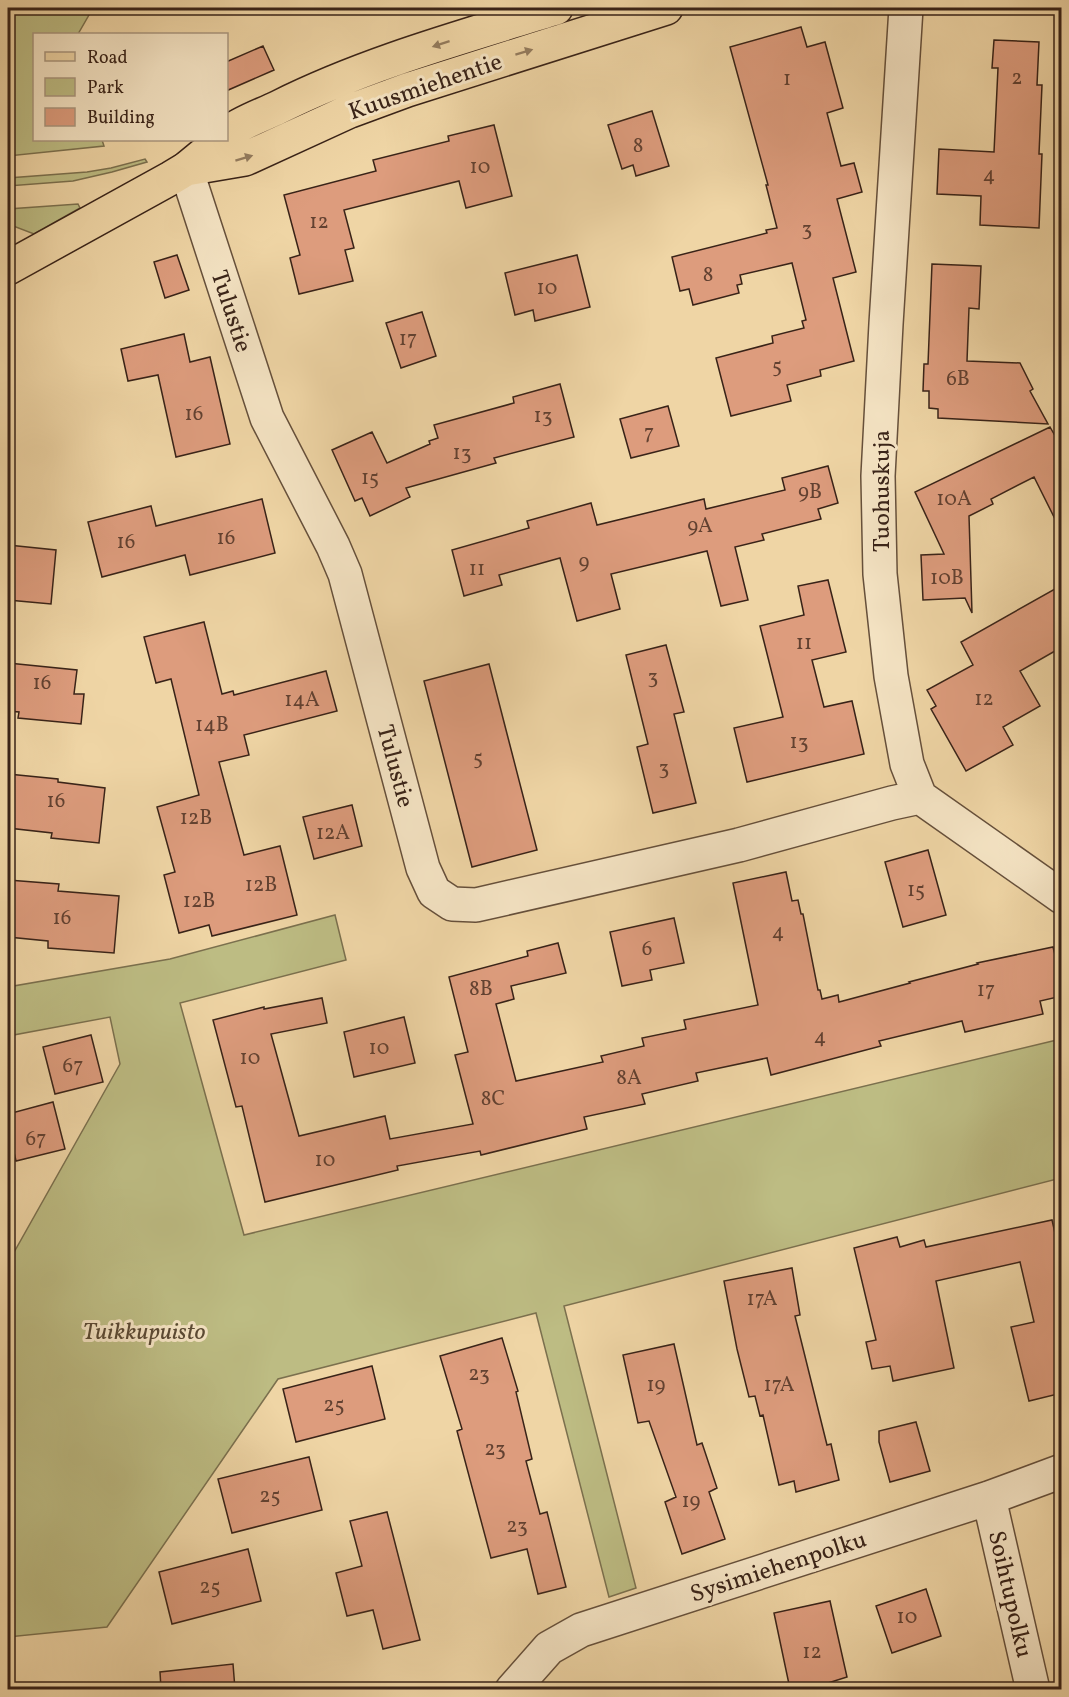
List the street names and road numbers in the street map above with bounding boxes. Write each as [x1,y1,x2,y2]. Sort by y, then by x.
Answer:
street label: Kuusmiehentie [344,46,507,130]
street label: Tulustie [201,266,259,357]
street label: Tuohuskuja [866,430,900,552]
street label: Tulustie [367,721,421,812]
street label: Sysimiehenpolku [686,1523,871,1612]
street label: Soihtupolku [978,1527,1040,1661]

